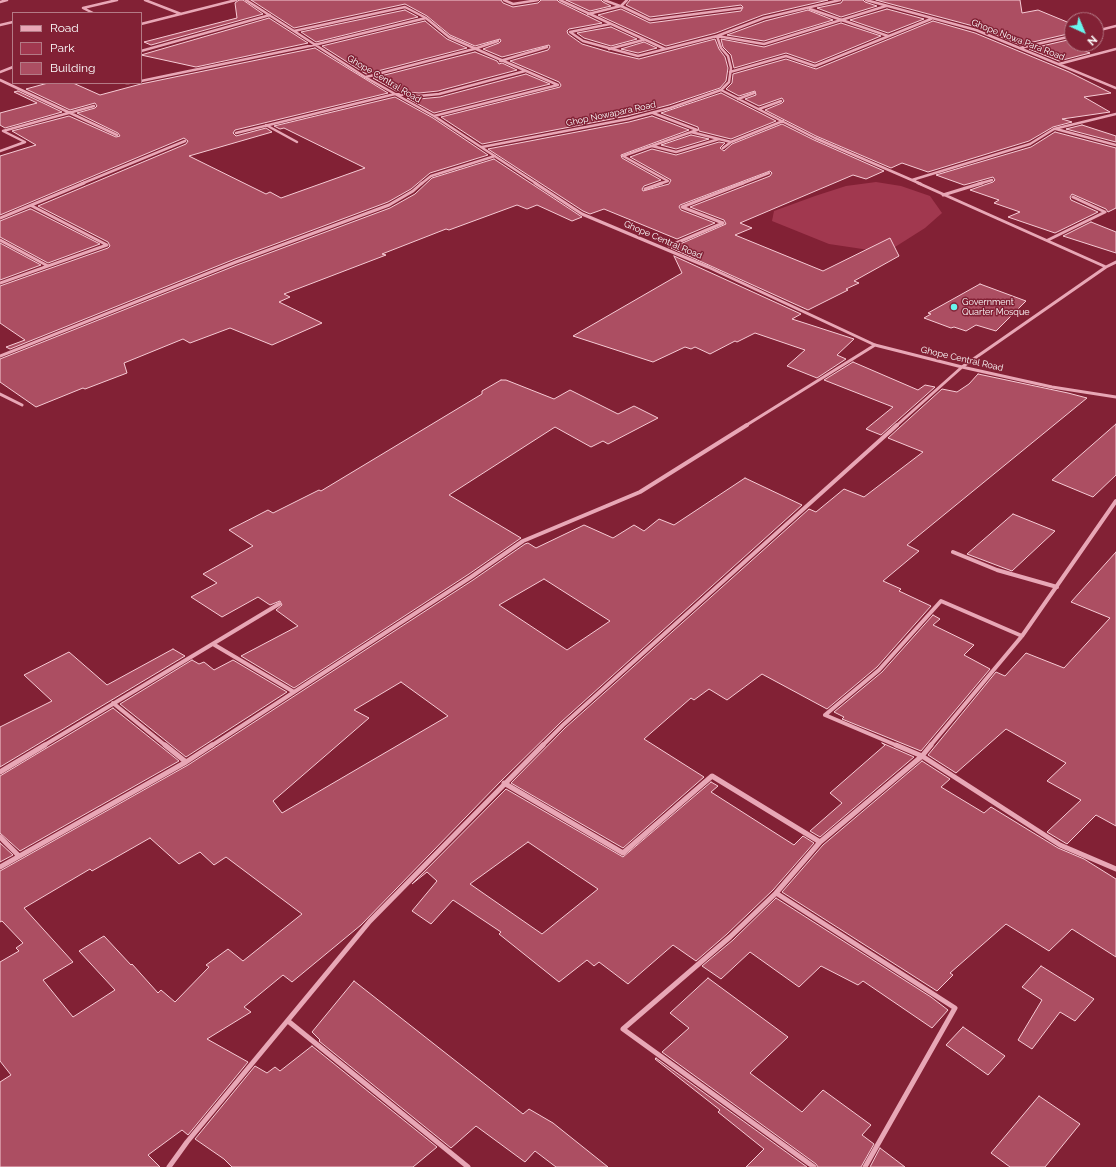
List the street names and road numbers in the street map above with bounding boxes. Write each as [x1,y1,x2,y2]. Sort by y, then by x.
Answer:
street label: Ghope Nowa Para Road [970,17,1066,63]
street label: Ghope Central Road [345,53,423,105]
street label: Ghop Nowapara Road [565,99,657,129]
street label: Ghope Central Road [622,219,704,261]
street label: Ghope Central Road [920,344,1004,374]

